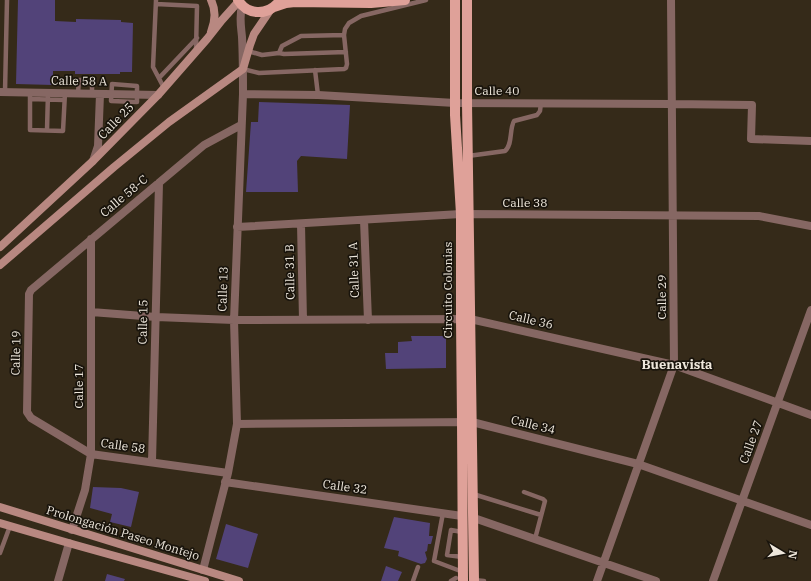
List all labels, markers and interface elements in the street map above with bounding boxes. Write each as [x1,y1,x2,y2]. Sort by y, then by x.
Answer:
street label: Calle 58 A [51,73,108,89]
street label: Calle 40 [474,83,520,98]
street label: Calle 25 [95,99,137,142]
street label: Calle 58-C [97,171,151,220]
street label: Calle 38 [502,195,548,210]
street label: Calle 31 A [345,241,362,298]
street label: Circuito Colonias [440,241,455,338]
street label: Calle 31 B [282,244,297,300]
street label: Calle 13 [214,266,231,312]
street label: Calle 29 [654,274,669,320]
street label: Calle 15 [135,299,150,345]
street label: Calle 36 [507,307,555,332]
street label: Calle 19 [8,330,23,376]
district label: Buenavista [641,356,713,373]
street label: Calle 17 [71,363,86,409]
street label: Calle 34 [509,412,557,437]
street label: Calle 27 [736,418,765,466]
street label: Calle 58 [100,435,146,456]
street label: Calle 32 [322,476,368,497]
street label: Prolongación Paseo Montejo [45,502,202,563]
north arrow [763,533,803,573]
text: N [785,549,800,561]

